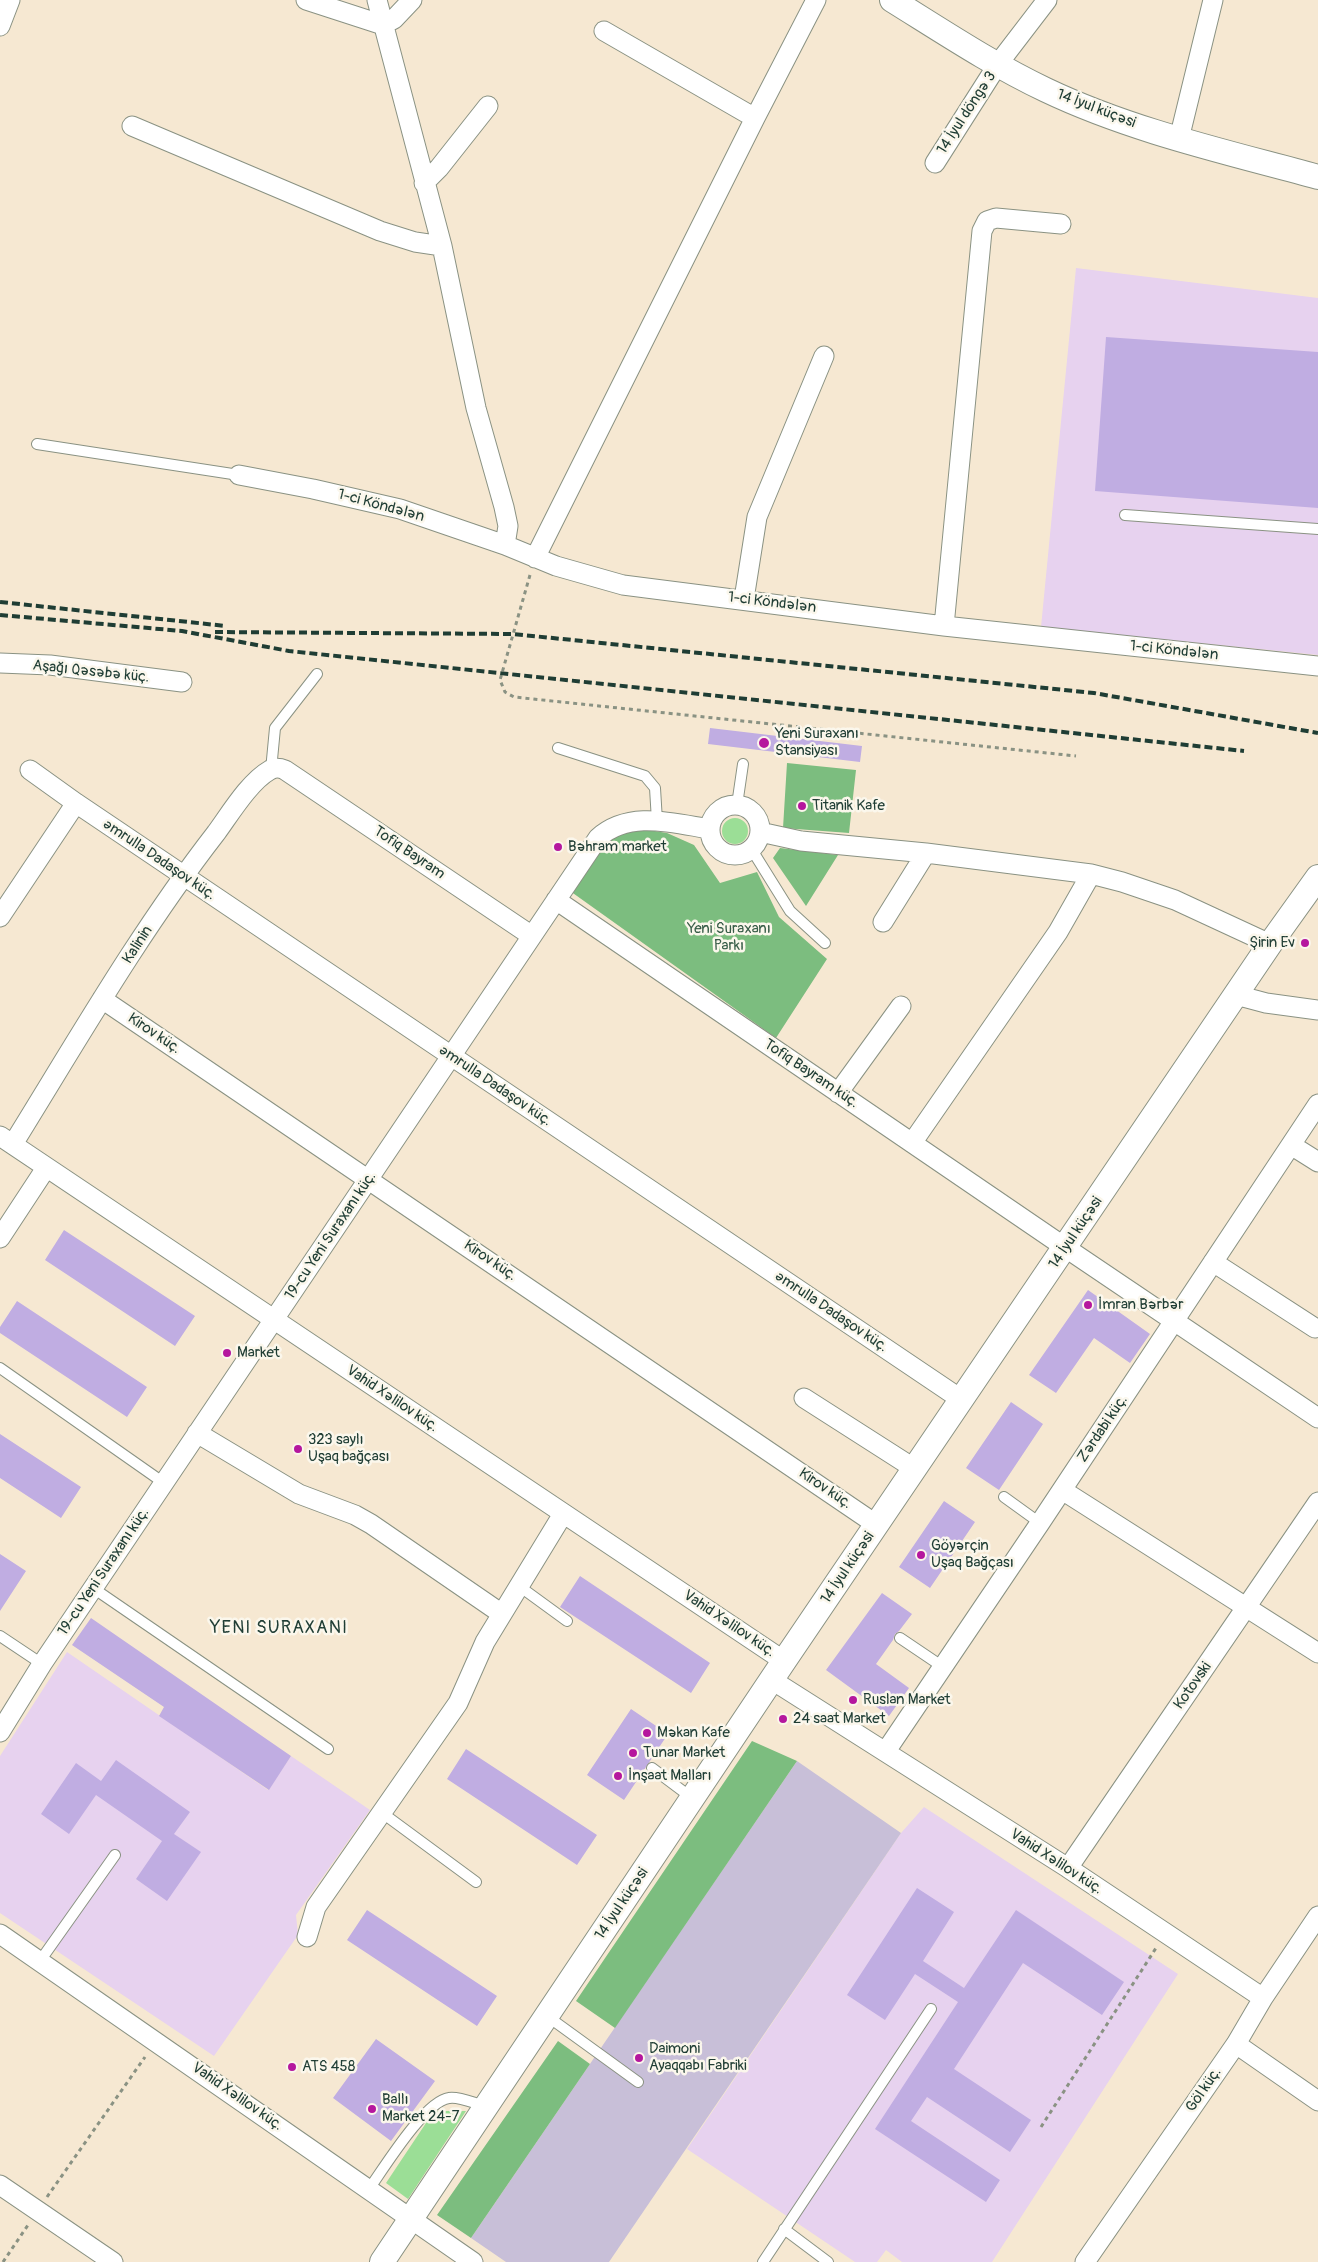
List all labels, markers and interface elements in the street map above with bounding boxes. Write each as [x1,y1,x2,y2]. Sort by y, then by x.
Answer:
street label: 14 İyul döngə 3 [934,68,1000,158]
street label: 14 İyul küçəsi [1054,86,1138,132]
street label: 1-ci Köndələn [336,486,426,526]
street label: 1-ci Köndələn [727,589,817,617]
street label: 1-ci Köndələn [1129,637,1219,665]
street label: Aşağı Qəsəbə küç. [32,657,150,687]
place label: Yeni Suraxanı Stansiyası [775,725,859,760]
marker: Yeni Suraxanı Stansiyası [757,736,771,750]
place label: Titanik Kafe [812,797,885,815]
marker: Titanik Kafe [796,800,808,812]
street label: Əmrulla Dadaşov küç. [99,816,219,904]
street label: Tofiq Bayram [370,823,448,883]
place label: Bәhram market [568,838,667,856]
marker: Bәhram market [552,841,564,853]
park label: Yeni Suraxanı Parkı [687,920,771,955]
street label: Kalinin [119,923,157,967]
place label: Şirin Ev [1249,934,1295,952]
marker: Şirin Ev [1299,937,1311,949]
street label: Kirov küç. [124,1010,184,1058]
street label: Tofiq Bayram küç. [760,1036,862,1112]
street label: Əmrulla Dadaşov küç. [435,1042,555,1130]
street label: 19-cu Yeni Suraxanı küç. [281,1169,381,1303]
street label: 14 İyul küçəsi [1045,1194,1107,1272]
street label: Kirov küç. [460,1237,520,1285]
street label: Əmrulla Dadaşov küç. [771,1268,891,1356]
place label: İmran Bərbər [1098,1296,1184,1314]
marker: İmran Bərbər [1082,1299,1094,1311]
place label: Market [237,1344,280,1362]
marker: Market [221,1347,233,1359]
street label: Vahid Xəlilov küç. [343,1362,441,1436]
street label: Zərdabi küç. [1074,1392,1132,1466]
place label: 323 saylı Uşaq bağçası [308,1431,390,1466]
marker: 323 saylı Uşaq bağçası [292,1443,304,1455]
street label: Kirov küç. [795,1465,855,1513]
street label: 19-cu Yeni Suraxanı küç. [54,1505,154,1639]
street label: 14 İyul küçəsi [817,1529,879,1607]
place label: Göyərçin Uşaq Bağçası [931,1537,1014,1572]
marker: Göyərçin Uşaq Bağçası [915,1549,927,1561]
street label: Vahid Xəlilov küç. [680,1587,778,1661]
district label: YENI SURAXANI [208,1617,350,1639]
street label: Kotovski [1170,1659,1216,1713]
place label: Ruslan Market [863,1691,951,1709]
marker: Ruslan Market [847,1694,859,1706]
place label: 24 saat Market [793,1710,886,1728]
marker: 24 saat Market [777,1713,789,1725]
place label: Məkan Kafe [657,1724,730,1742]
marker: Məkan Kafe [641,1727,653,1739]
place label: Tunar Market [643,1744,725,1762]
marker: Tunar Market [627,1747,639,1759]
place label: İnşaat Malları [628,1767,712,1785]
marker: İnşaat Malları [612,1770,624,1782]
street label: Vahid Xəlilov küç. [1006,1825,1106,1899]
street label: 14 İyul küçəsi [591,1865,653,1943]
place label: Daimoni Ayaqqabı Fabriki [649,2040,747,2075]
marker: Daimoni Ayaqqabı Fabriki [633,2052,645,2064]
place label: ATS 458 [302,2058,355,2076]
street label: Vahid Xəlilov küç. [188,2059,286,2135]
marker: ATS 458 [286,2061,298,2073]
street label: Göl küç. [1182,2064,1226,2116]
place label: Ballı Market 24-7 [382,2091,459,2126]
marker: Ballı Market 24-7 [366,2103,378,2115]

